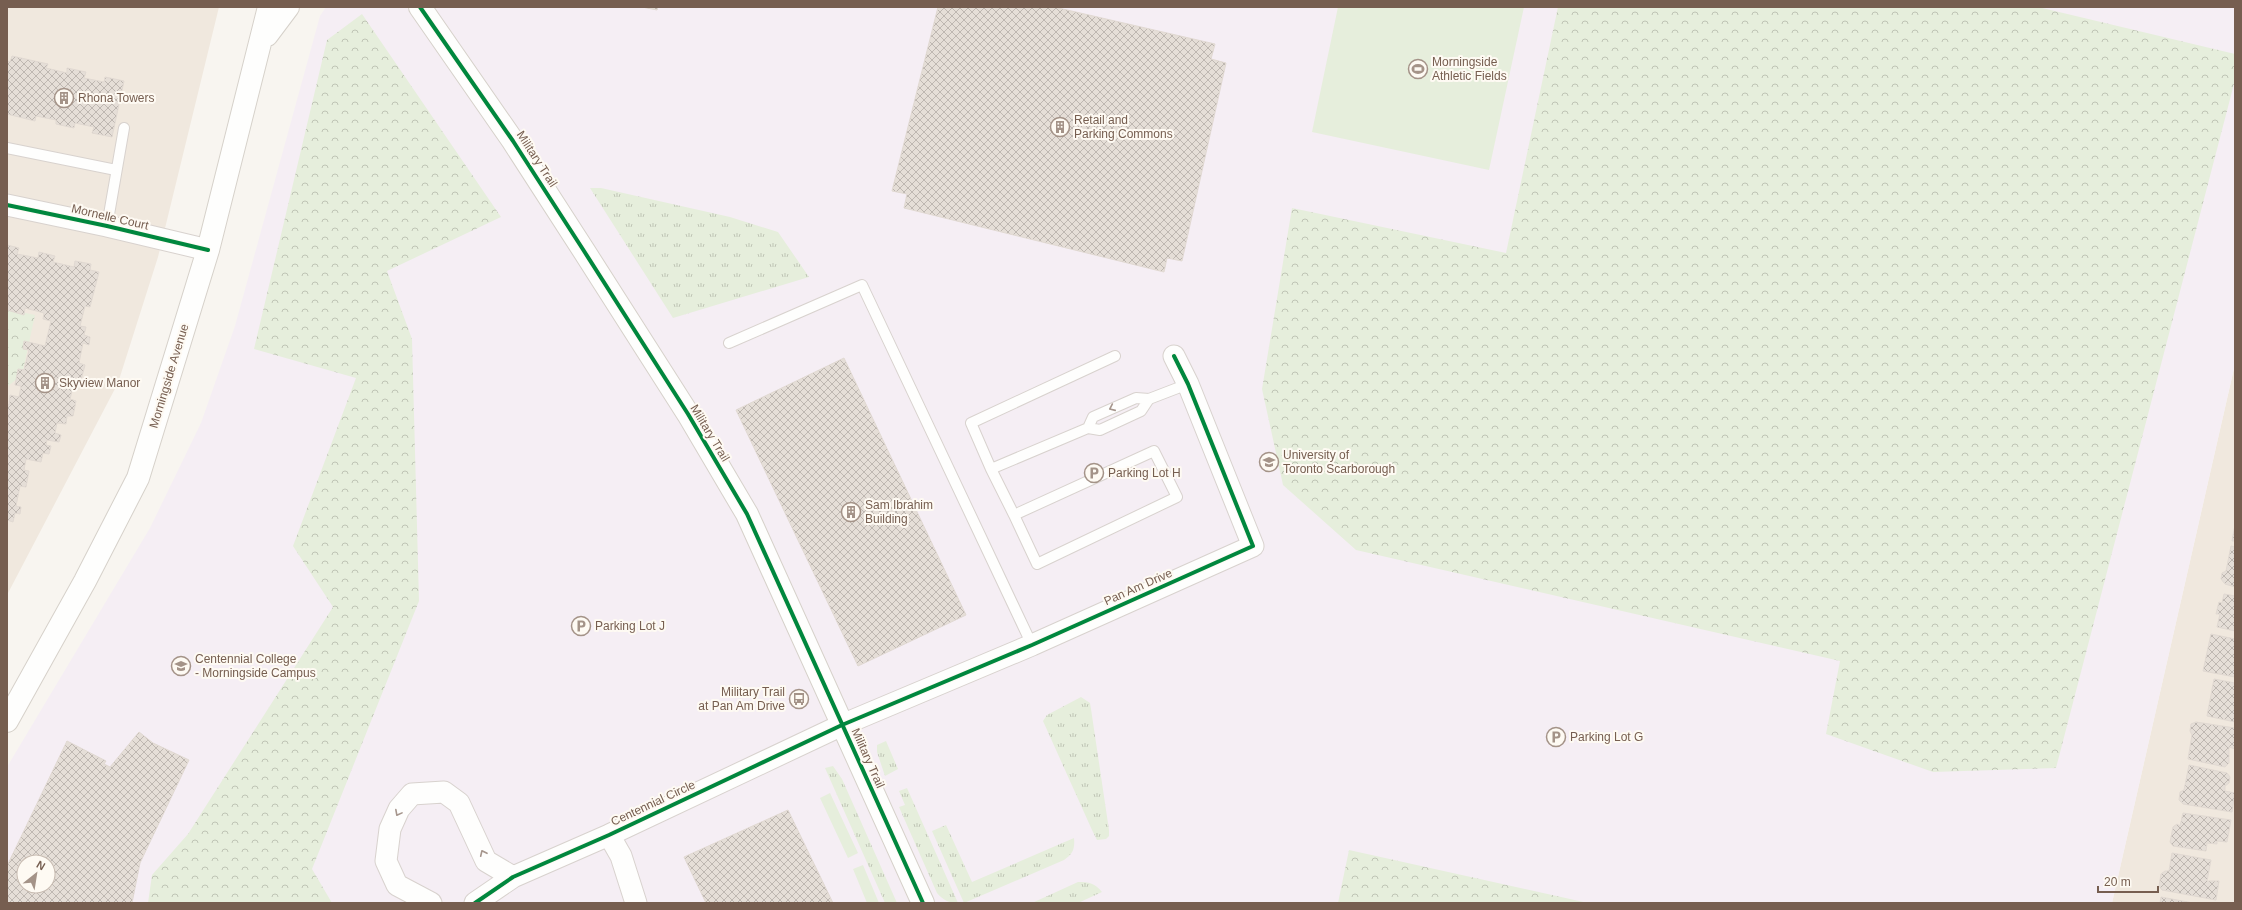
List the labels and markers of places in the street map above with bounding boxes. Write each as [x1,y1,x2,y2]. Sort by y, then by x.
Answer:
place label: Morningside Athletic Fields [1432,55,1507,83]
sports icon: Morningside Athletic Fields [1407,58,1429,80]
building icon: Rhona Towers [53,87,75,109]
place label: Rhona Towers [78,91,155,105]
place label: Retail and Parking Commons [1074,113,1173,141]
building icon: Retail and Parking Commons [1049,116,1071,138]
building icon: Skyview Manor [34,372,56,394]
place label: Skyview Manor [59,376,140,390]
place label: University of Toronto Scarborough [1283,448,1395,476]
school or university icon: University of Toronto Scarborough [1258,451,1280,473]
parking icon: Parking Lot H [1083,462,1105,484]
place label: Parking Lot H [1108,466,1181,480]
place label: Sam Ibrahim Building [865,498,933,526]
building icon: Sam Ibrahim Building [840,501,862,523]
parking icon: Parking Lot J [570,615,592,637]
place label: Parking Lot J [595,619,665,633]
place label: Centennial College - Morningside Campus [195,652,316,680]
school or university icon: Centennial College - Morningside Campus [170,655,192,677]
place label: Military Trail at Pan Am Drive [698,685,785,713]
bus stop icon: Military Trail at Pan Am Drive [788,688,810,710]
parking icon: Parking Lot G [1545,726,1567,748]
place label: Parking Lot G [1570,730,1643,744]

